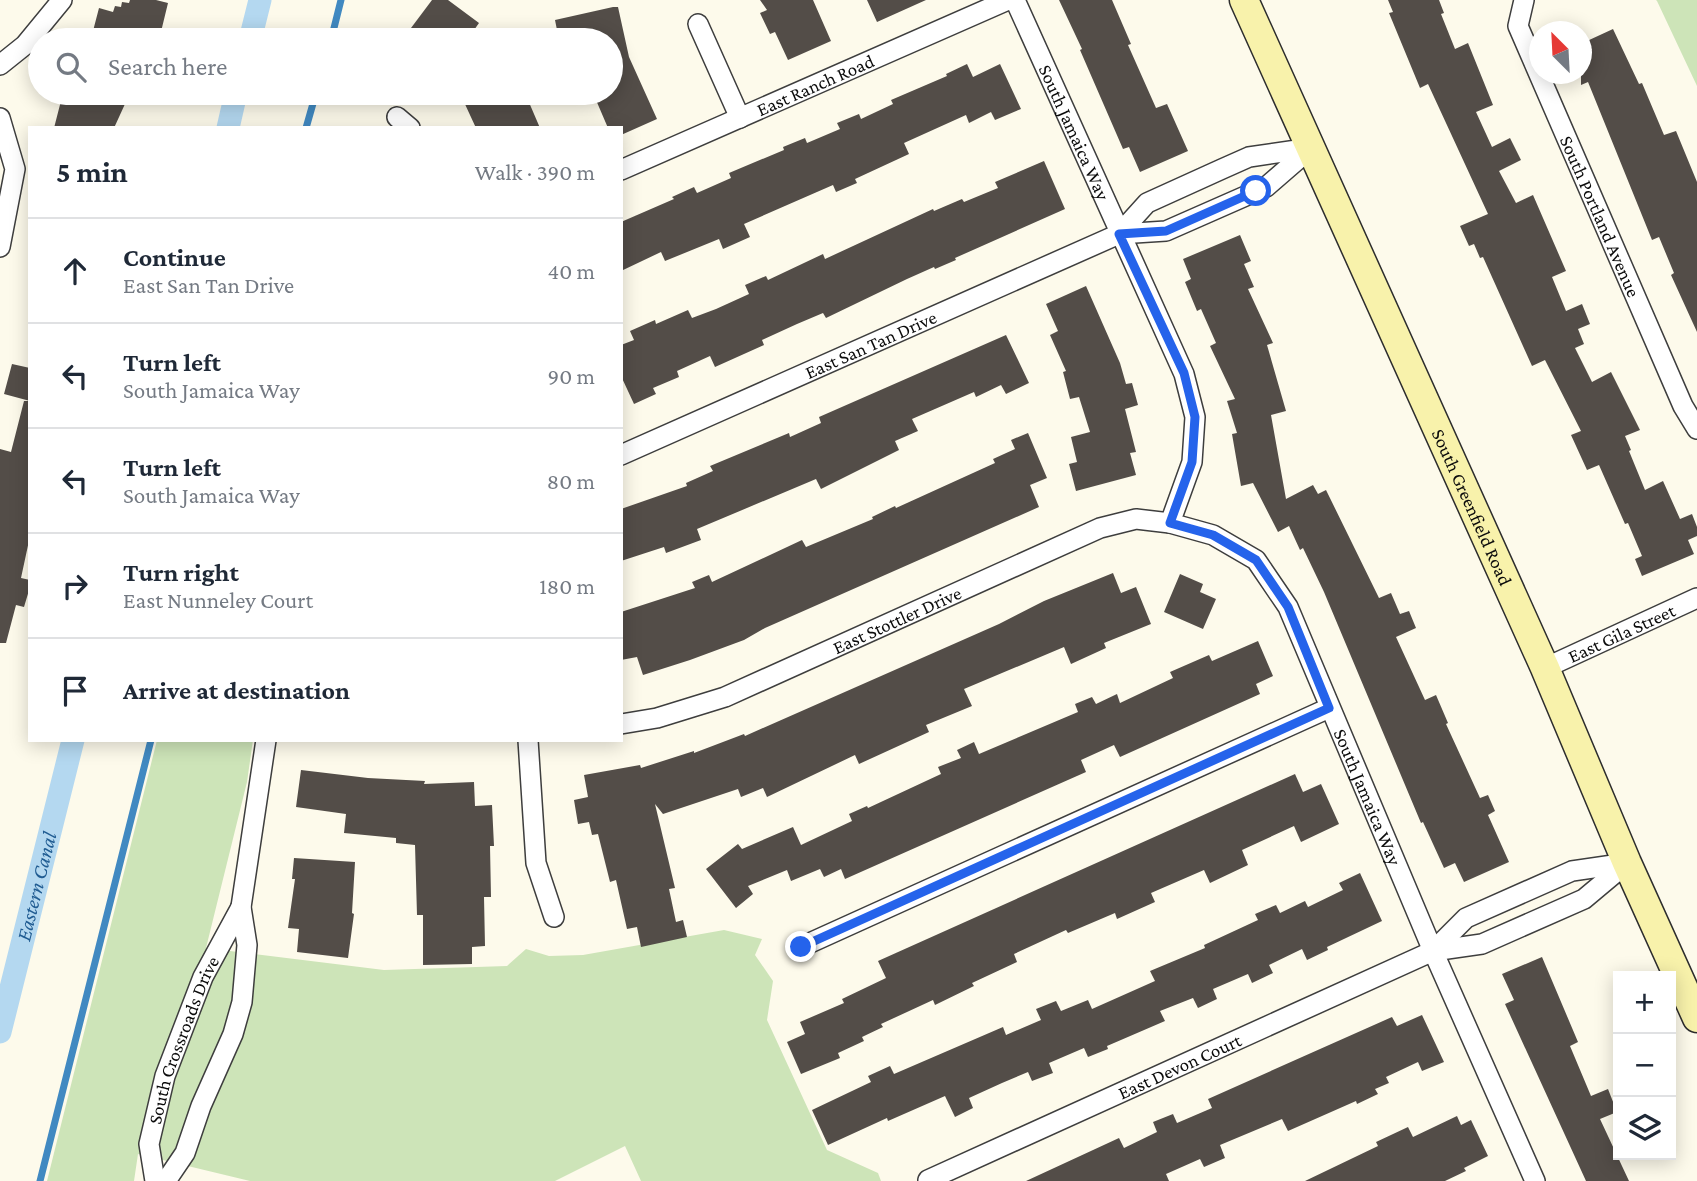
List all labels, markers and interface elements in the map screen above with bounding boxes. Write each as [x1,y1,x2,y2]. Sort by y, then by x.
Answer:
north arrow [1529,21,1592,84]
search box [28,28,623,105]
icon: search [52,48,90,86]
street label: East Ranch Road [753,50,877,120]
text: Search here [108,52,227,81]
street label: South Jamaica Way [1035,61,1114,203]
street label: South Portland Avenue [1556,132,1645,300]
text: 5 min [56,155,128,188]
text: Walk · 390 m [475,159,595,185]
route start [1240,175,1271,206]
text: Continue [123,243,226,272]
icon: ahead [56,252,94,290]
text: 40 m [547,258,595,284]
text: East San Tan Drive [123,272,294,298]
street label: East San Tan Drive [802,306,939,383]
text: Turn left [123,348,221,377]
icon: left [56,357,94,395]
text: 90 m [548,363,595,389]
text: South Jamaica Way [123,377,300,403]
street label: South Greenfield Road [1428,425,1517,588]
text: Turn left [123,453,221,482]
icon: left [56,462,94,500]
text: 80 m [547,468,595,494]
text: South Jamaica Way [123,482,300,508]
text: Turn right [123,558,239,587]
icon: right [56,567,94,605]
text: 180 m [539,573,595,599]
street label: East Stottler Drive [829,582,964,658]
text: East Nunneley Court [123,587,313,613]
street label: East Gila Street [1565,599,1679,667]
icon: arrive [56,672,94,710]
text: Arrive at destination [123,676,350,705]
street label: South Jamaica Way [1330,725,1406,869]
water label: Eastern Canal [11,829,62,944]
route end [785,931,816,962]
street label: South Crossroads Drive [144,952,223,1126]
map controls [1613,971,1676,1160]
button: + [1613,971,1676,1034]
street label: East Devon Court [1114,1029,1245,1103]
button: − [1613,1034,1676,1097]
button: layers [1613,1097,1676,1160]

